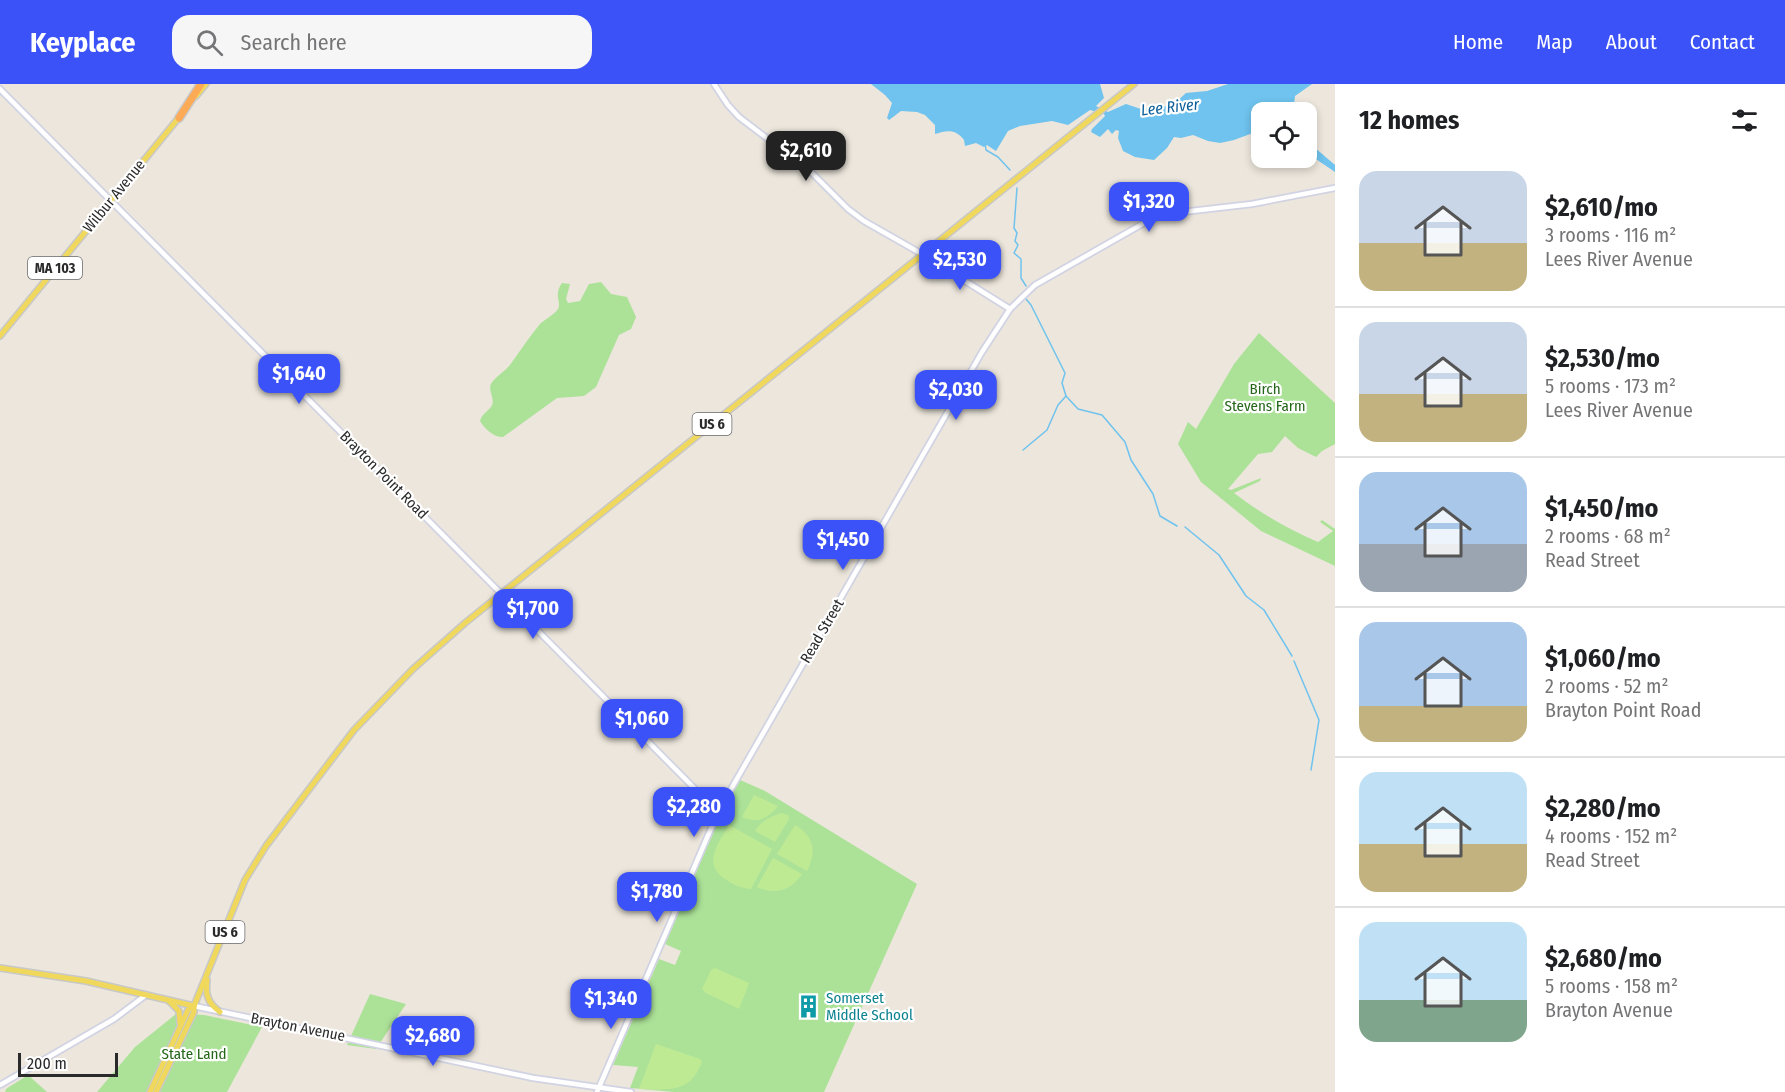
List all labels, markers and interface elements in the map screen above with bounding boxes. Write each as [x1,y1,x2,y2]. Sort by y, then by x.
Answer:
search box [172,15,592,69]
text: Keyplace [30,26,136,59]
icon: search [193,26,226,59]
text: Search here [241,29,347,56]
text: Home [1453,29,1503,55]
text: Map [1536,29,1573,55]
text: About [1606,29,1657,55]
text: Contact [1690,29,1755,55]
water label: Lee River [1140,94,1200,119]
map controls [1251,102,1317,168]
button: locate [1251,102,1317,168]
icon: filters [1728,104,1761,137]
text: 12 homes [1359,105,1459,136]
pin: $2,610 [757,131,855,182]
text: $2,610 [780,138,832,162]
street label: Wilbur Avenue [79,156,149,236]
pin: $1,320 [1100,182,1198,233]
text: $1,320 [1123,189,1175,213]
text: $2,610/mo [1545,192,1658,223]
icon: home [1407,195,1479,267]
text: 3 rooms · 116 m² [1545,223,1676,247]
pin: $2,530 [911,240,1009,291]
text: $2,530 [933,247,987,271]
text: Lees River Avenue [1545,247,1693,271]
road number: MA 103 [28,257,82,279]
text: $2,530/mo [1545,343,1660,374]
icon: home [1407,346,1479,418]
pin: $1,640 [250,354,348,405]
text: $1,640 [272,361,326,385]
pin: $2,030 [907,370,1005,421]
text: 5 rooms · 173 m² [1545,374,1676,398]
text: $2,030 [929,377,983,401]
park label: Birch Stevens Farm [1224,380,1306,415]
text: Lees River Avenue [1545,398,1693,422]
road number: US 6 [692,413,732,435]
street label: Brayton Point Road [336,427,432,523]
text: $1,450/mo [1545,493,1659,524]
icon: home [1407,496,1479,568]
pin: $1,450 [794,520,892,571]
text: 2 rooms · 68 m² [1545,524,1671,548]
text: $1,450 [817,527,869,551]
text: Read Street [1545,548,1640,572]
pin: $1,700 [484,589,582,640]
text: $1,700 [507,596,559,620]
street label: Read Street [796,596,848,666]
text: $1,060/mo [1545,643,1661,674]
icon: home [1407,646,1479,718]
text: 2 rooms · 52 m² [1545,674,1669,698]
text: Brayton Point Road [1545,698,1701,722]
pin: $1,060 [593,699,691,750]
text: $1,060 [615,706,669,730]
pin: $2,280 [645,787,743,838]
text: $2,280/mo [1545,793,1661,824]
text: $2,280 [667,794,721,818]
icon: home [1407,796,1479,868]
text: 4 rooms · 152 m² [1545,824,1677,848]
text: Read Street [1545,848,1640,872]
pin: $1,780 [608,872,706,923]
text: $1,780 [631,879,683,903]
road number: US 6 [206,921,244,943]
text: $2,680/mo [1545,943,1662,974]
icon: home [1407,946,1479,1018]
text: 5 rooms · 158 m² [1545,974,1678,998]
pin: $1,340 [562,979,660,1030]
text: $1,340 [584,986,638,1010]
place label: Somerset Middle School [826,989,913,1024]
building icon: Somerset Middle School [795,994,821,1020]
text: Brayton Avenue [1545,998,1673,1022]
street label: Brayton Avenue [249,1009,347,1045]
pin: $2,680 [384,1016,482,1067]
text: $2,680 [405,1023,461,1047]
park label: State Land [161,1045,227,1063]
scale bar [18,1050,118,1078]
text: 200 m [27,1054,67,1073]

